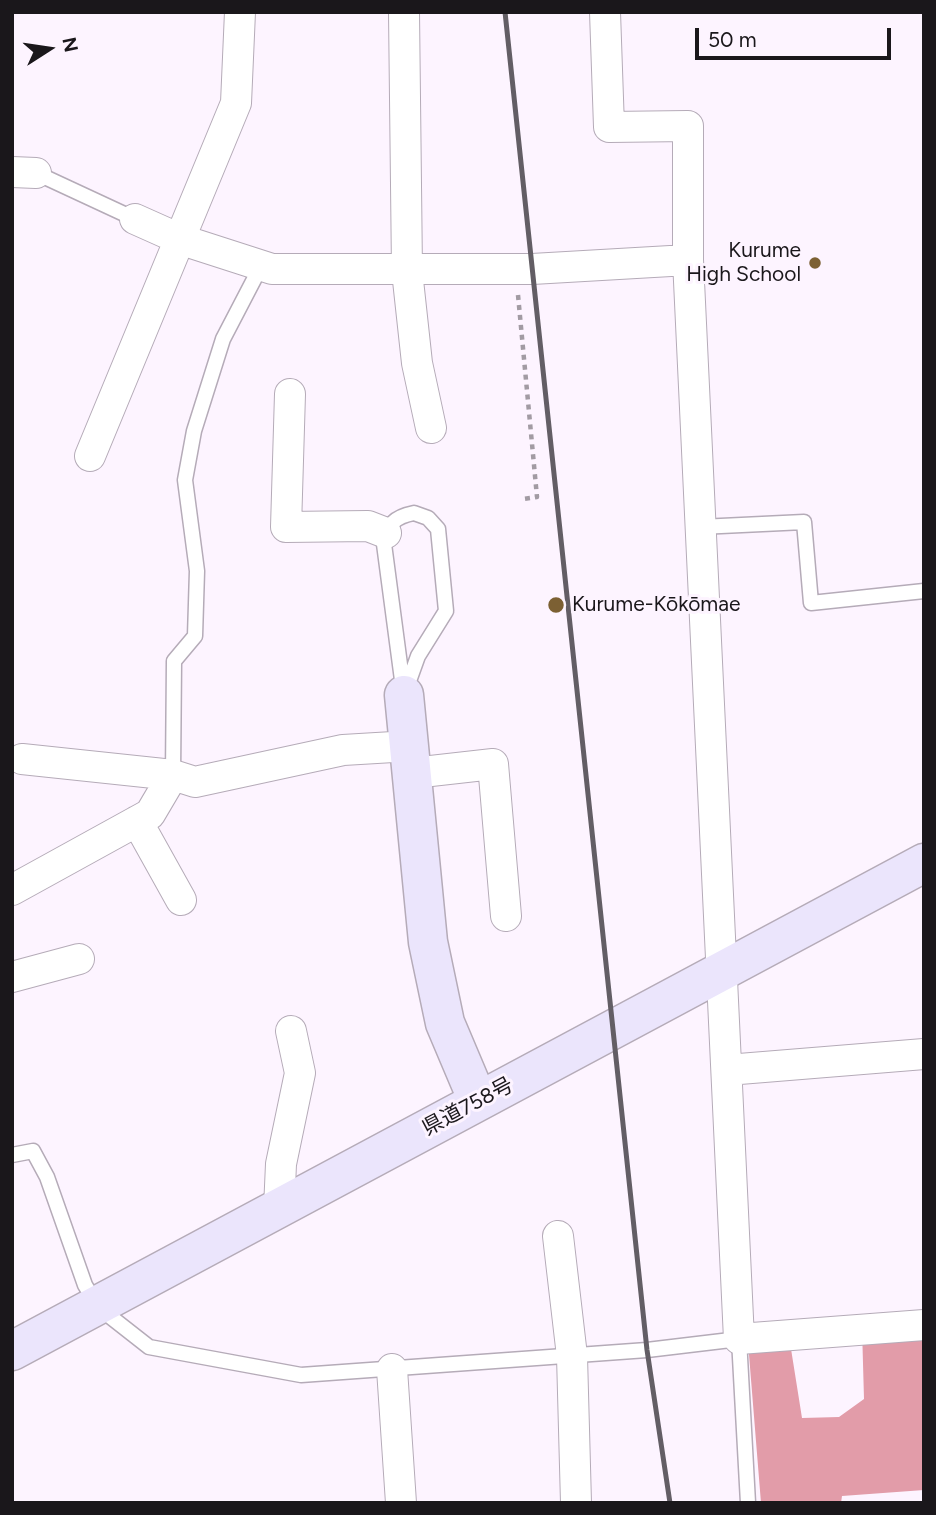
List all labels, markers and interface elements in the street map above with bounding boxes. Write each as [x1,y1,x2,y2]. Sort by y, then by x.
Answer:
north arrow [14,14,84,84]
scale bar [698,14,894,58]
text: 50 m [708,27,757,52]
text: N [57,35,83,54]
place label: Kurume High School [686,238,801,288]
marker: Kurume High School [807,255,823,271]
place label: Kurume-Kōkōmae [572,592,740,618]
marker: Kurume-Kōkōmae [546,595,566,615]
street label: 県道758号 [418,1073,518,1141]

